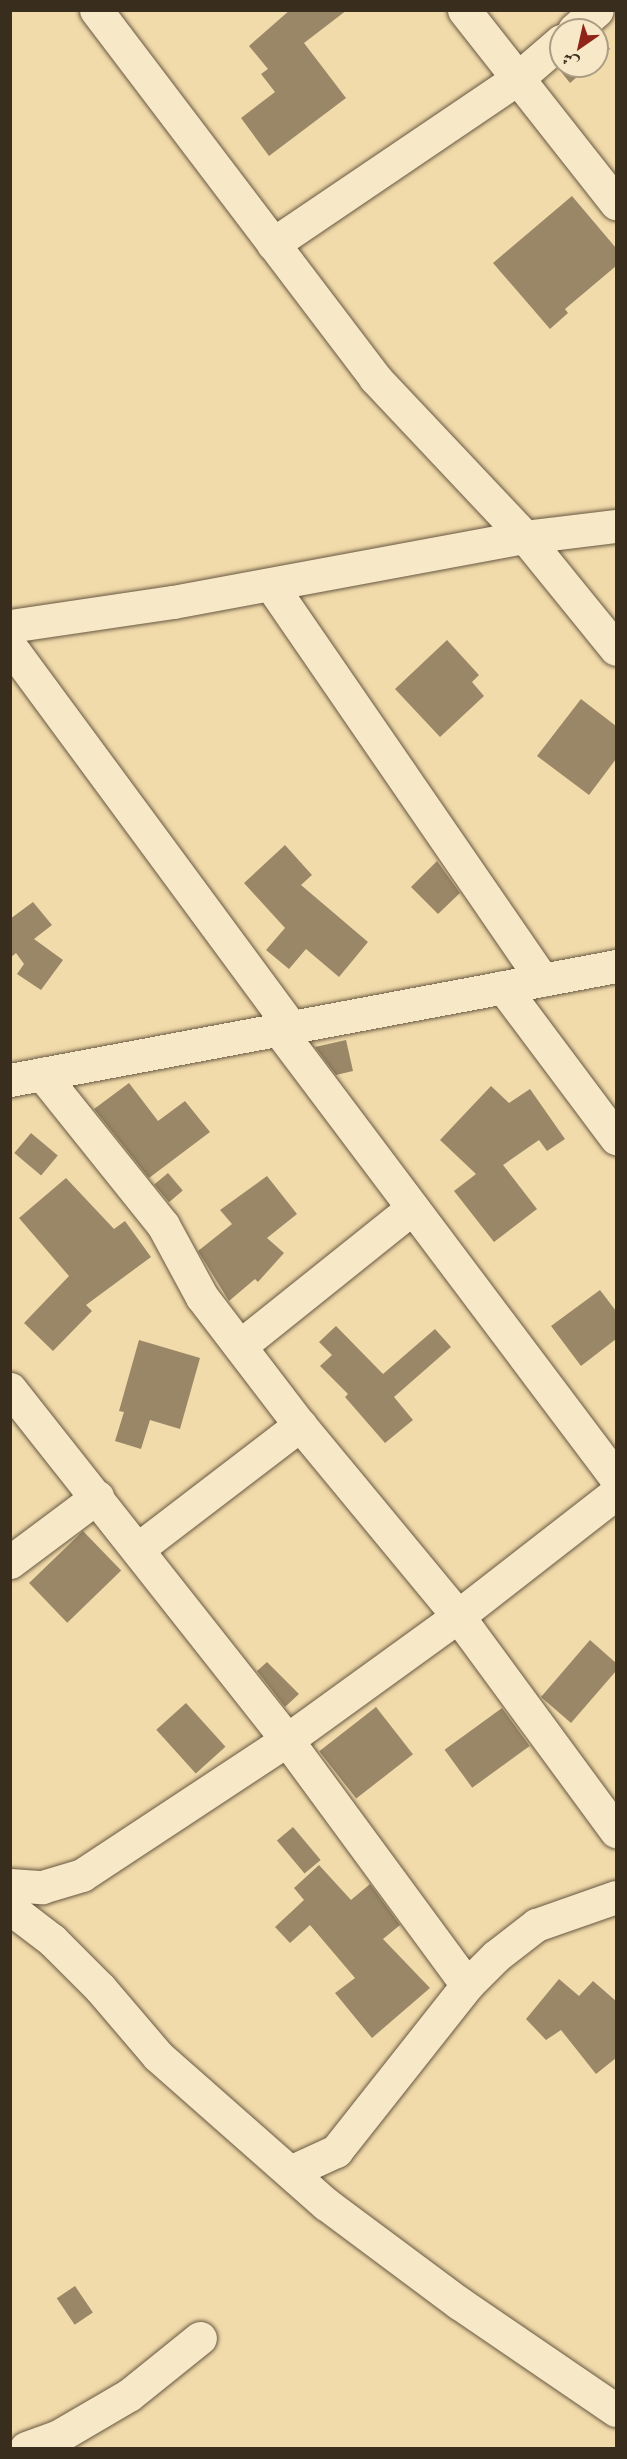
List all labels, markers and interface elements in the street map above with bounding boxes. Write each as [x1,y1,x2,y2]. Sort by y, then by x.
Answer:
north arrow [549,18,609,78]
text: ش [558,49,582,74]

